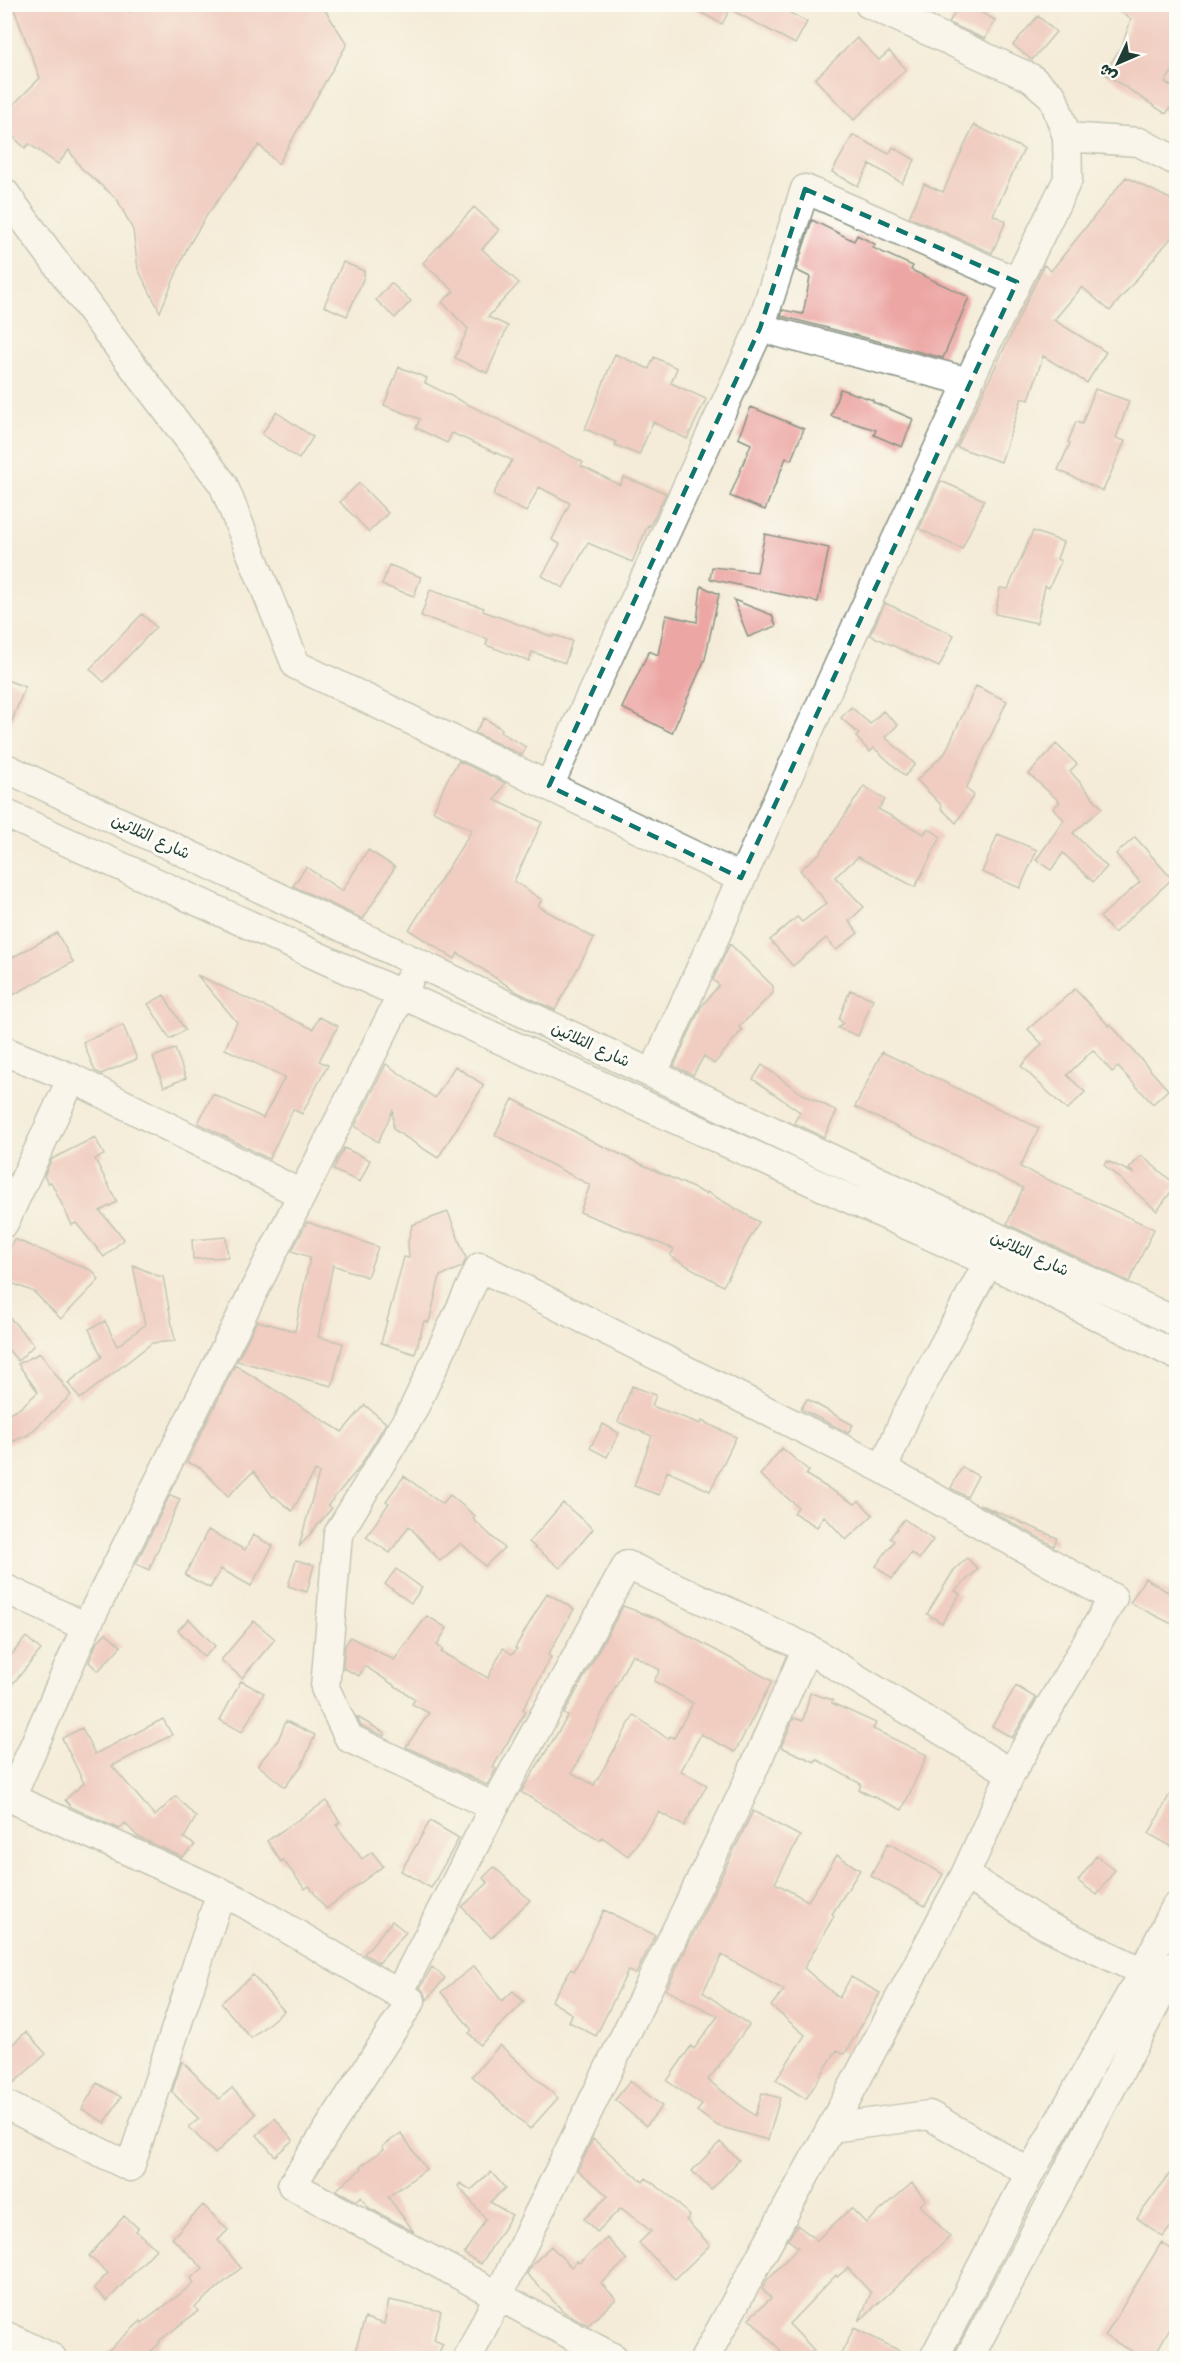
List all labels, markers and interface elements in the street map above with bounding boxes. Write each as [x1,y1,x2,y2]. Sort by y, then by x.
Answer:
north arrow [1088,33,1148,93]
text: ش [1094,59,1122,87]
street label: شارع الثلاثين [108,809,193,865]
street label: شارع الثلاثين [548,1017,633,1073]
street label: شارع الثلاثين [987,1226,1072,1282]

